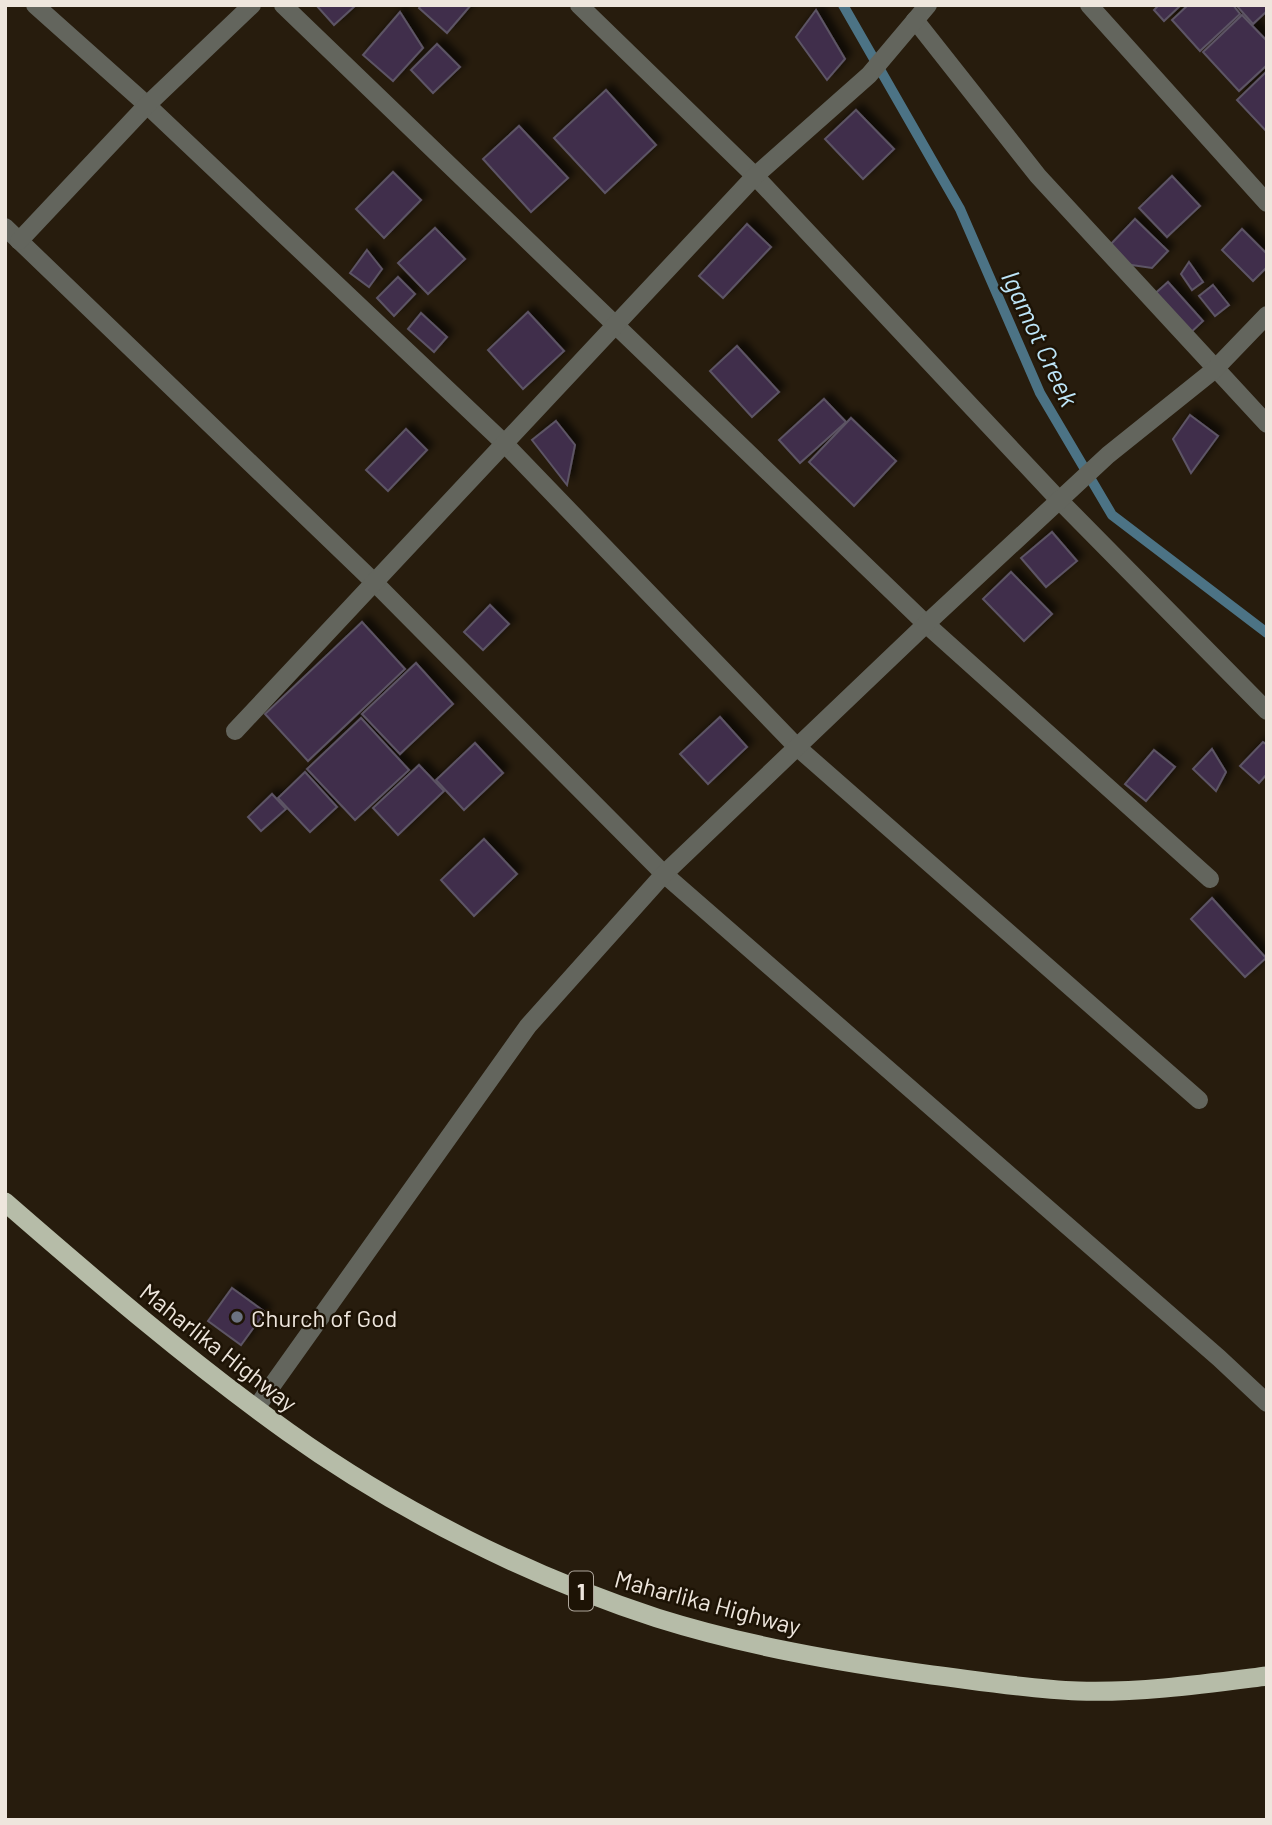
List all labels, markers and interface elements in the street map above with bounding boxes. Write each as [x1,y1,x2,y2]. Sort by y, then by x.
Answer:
water label: Igamot Creek [996,265,1086,411]
street label: Maharlika Highway [135,1277,303,1417]
place label: Church of God [251,1303,397,1332]
marker: Church of God [229,1309,245,1325]
street label: Maharlika Highway [612,1563,804,1641]
road number: 1 [569,1572,593,1610]

